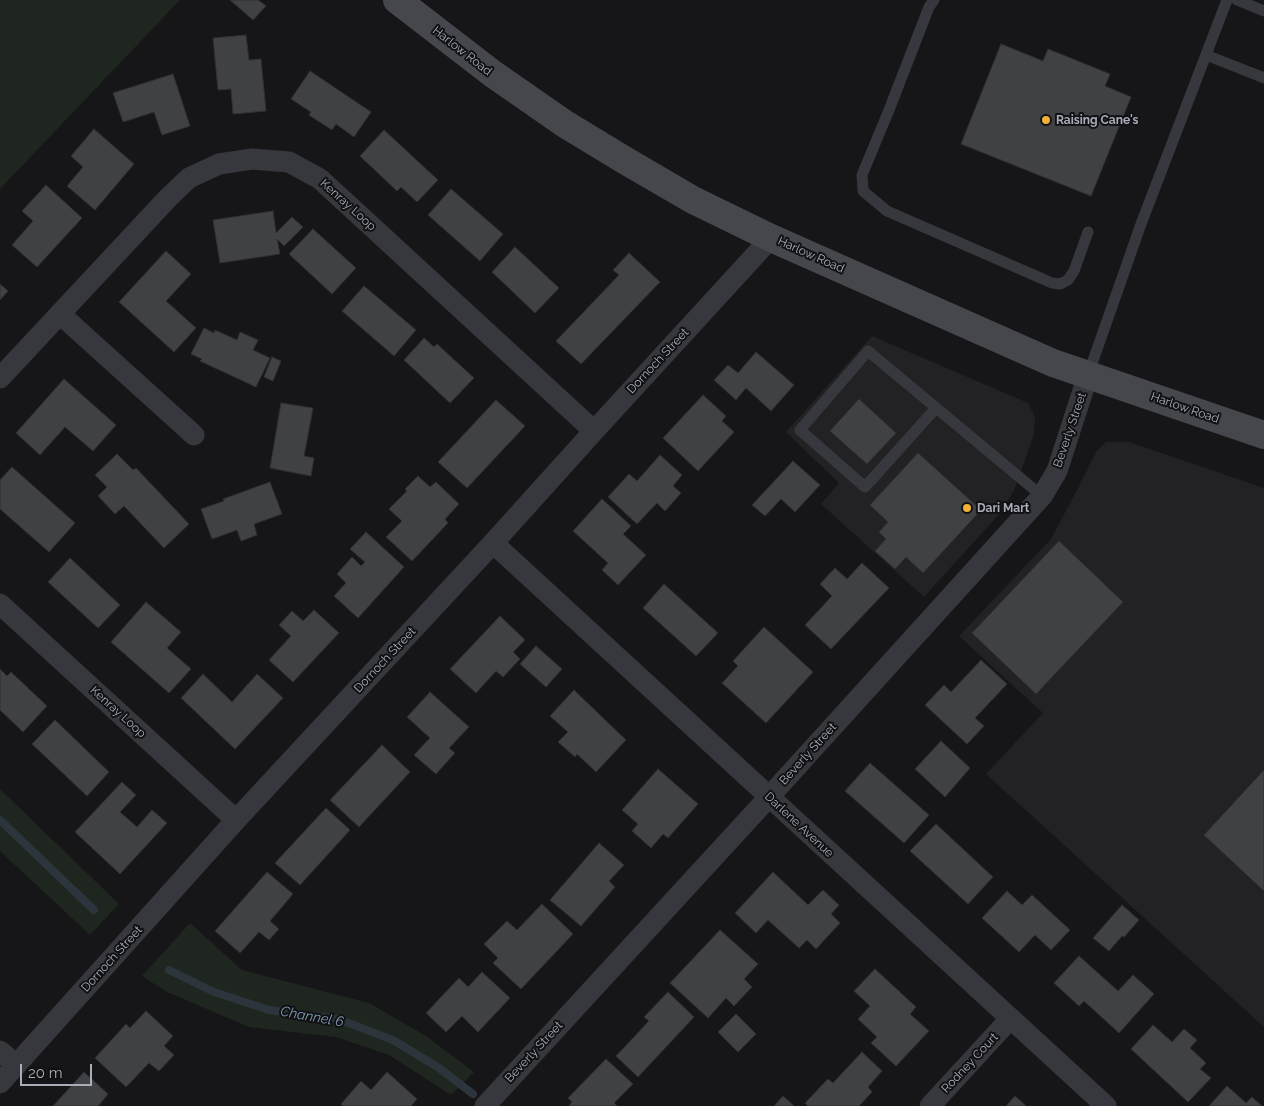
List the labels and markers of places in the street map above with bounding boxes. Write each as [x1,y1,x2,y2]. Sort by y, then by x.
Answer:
place label: Raising Cane's [1056,113,1139,127]
marker: Raising Cane's [1040,114,1052,126]
place label: Dari Mart [977,501,1029,515]
marker: Dari Mart [961,502,973,514]

